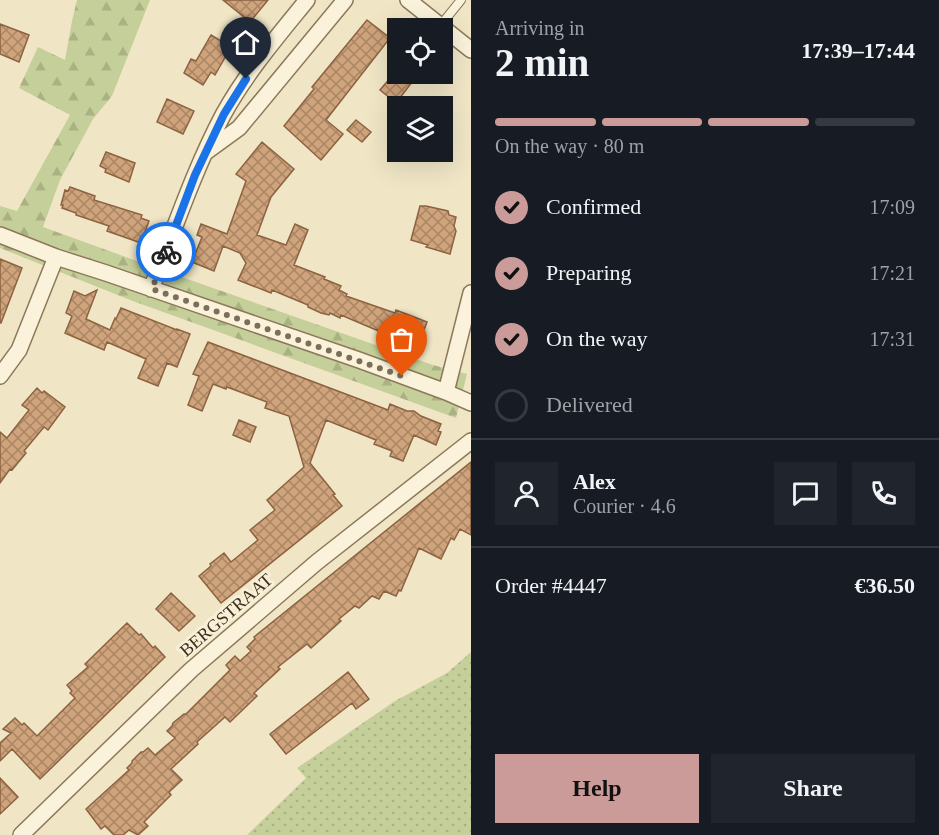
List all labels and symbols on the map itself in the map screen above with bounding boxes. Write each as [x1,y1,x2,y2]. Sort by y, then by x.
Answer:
pin [220,17,271,79]
courier [136,222,196,282]
pin [376,314,427,376]
street label: BERGSTRAAT [176,569,276,661]

